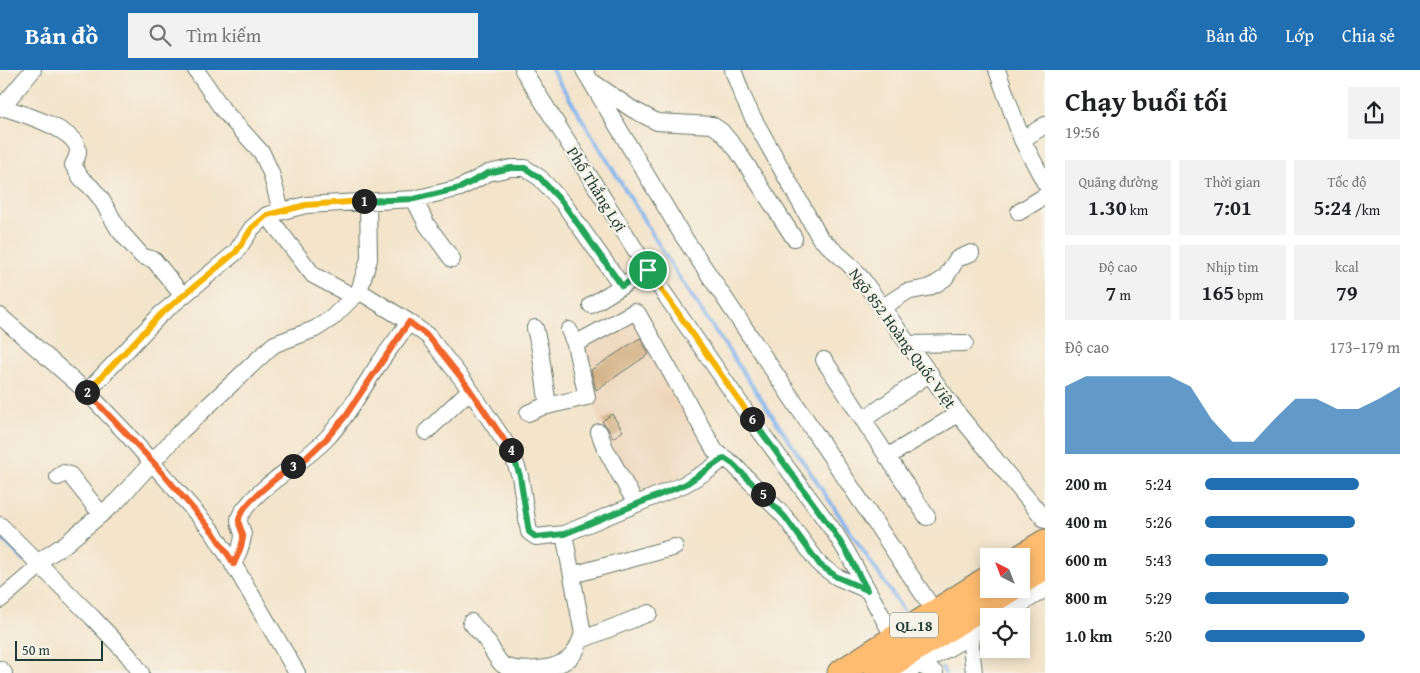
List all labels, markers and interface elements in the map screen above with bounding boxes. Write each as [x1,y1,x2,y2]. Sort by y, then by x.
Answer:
search box [128,13,478,58]
text: Bản đồ [25,18,98,53]
icon: search [146,21,174,49]
text: Tìm kiếm [186,21,261,49]
text: Bản đồ [1206,22,1258,49]
text: Lớp [1286,22,1314,49]
text: Chia sẻ [1342,22,1395,49]
text: Chạy buổi tối [1065,80,1228,121]
button: share [1348,87,1400,139]
text: 19:56 [1065,120,1100,144]
street label: Phố Thắng Lợi [561,142,633,237]
text: Quãng đường [1078,172,1158,192]
text: Thời gian [1205,172,1260,192]
text: Tốc độ [1327,172,1366,192]
pin: 1 [352,188,376,214]
text: 1 [361,191,368,211]
text: 1.30 [1088,192,1127,223]
text: 7:01 [1213,192,1252,223]
text: 5:24 [1313,192,1352,223]
text: km [1127,200,1148,220]
text: /km [1352,200,1380,220]
pin [627,249,669,291]
icon: arrive [634,256,662,284]
text: Độ cao [1099,257,1138,277]
text: Nhịp tim [1207,257,1258,277]
text: kcal [1335,257,1359,277]
street label: Ngõ 852 Hoàng Quốc Việt [844,263,963,414]
text: 7 [1105,277,1116,308]
text: 165 [1202,277,1234,308]
text: 79 [1336,277,1358,308]
text: m [1116,285,1131,305]
text: bpm [1234,285,1263,305]
text: Độ cao [1065,335,1109,359]
text: 173–179 m [1330,335,1400,359]
pin: 2 [74,380,100,404]
text: 2 [84,382,91,402]
pin: 6 [740,406,764,432]
text: 6 [749,409,756,429]
pin: 4 [498,438,524,462]
text: 4 [508,440,515,460]
pin: 3 [280,454,306,478]
text: 3 [290,456,297,476]
text: 200 m [1065,472,1107,496]
text: 5:24 [1145,472,1172,496]
pin: 5 [750,482,776,506]
text: 5 [760,484,767,504]
text: 400 m [1065,510,1107,534]
text: 5:26 [1145,510,1172,534]
north arrow [980,548,1030,598]
map controls [980,548,1030,658]
text: 600 m [1065,548,1107,572]
text: 5:43 [1145,548,1172,572]
text: 800 m [1065,586,1107,610]
text: 5:29 [1145,586,1172,610]
button: locate [980,608,1030,658]
road number: QL.18 [890,612,938,638]
text: 1.0 km [1065,624,1112,648]
text: 5:20 [1145,624,1172,648]
scale bar [15,638,102,661]
text: 50 m [22,640,50,660]

